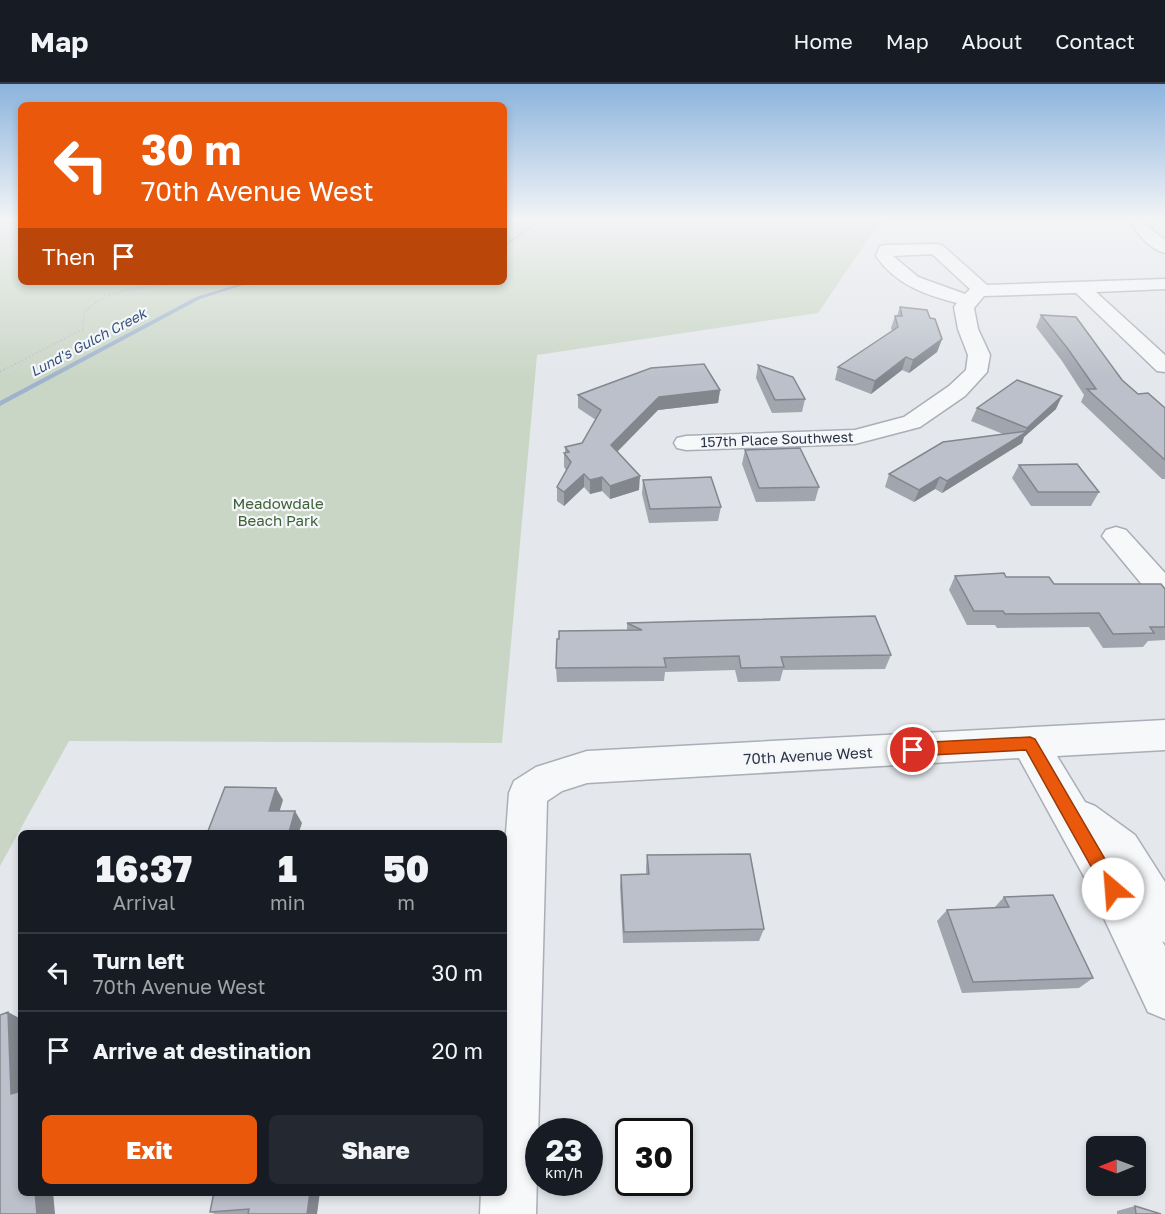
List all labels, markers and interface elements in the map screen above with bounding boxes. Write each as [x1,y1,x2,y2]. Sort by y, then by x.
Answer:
text: Map [30,25,88,58]
text: Home [793,28,853,54]
text: Map [886,28,929,54]
text: About [962,28,1022,54]
text: Contact [1055,28,1135,54]
text: 30 m [141,124,241,174]
icon: left [42,126,120,204]
text: 70th Avenue West [141,175,374,207]
icon: arrive [107,240,140,273]
text: Then [42,243,95,270]
water label: Lund's Gulch Creek [27,303,151,380]
street label: 157th Place Southwest [700,428,854,450]
park label: Meadowdale Beach Park [232,494,324,529]
pin [887,724,938,775]
icon: arrive [896,733,929,766]
street label: 70th Avenue West [743,743,873,767]
text: 16:37 [96,847,192,890]
text: 1 [278,847,297,890]
text: 50 [383,847,429,890]
position arrow [1081,857,1145,921]
text: Arrival [113,890,175,914]
text: min [270,890,305,914]
text: m [397,890,415,914]
text: Turn left [93,947,184,974]
icon: left [42,956,75,989]
text: 30 m [432,959,483,986]
text: 70th Avenue West [93,974,266,998]
icon: arrive [42,1034,75,1067]
text: Arrive at destination [93,1037,311,1064]
text: 20 m [432,1037,483,1064]
button: Exit [42,1115,257,1184]
button: Share [269,1115,483,1184]
speed limit sign: 30 [615,1118,693,1196]
text: 23 [546,1132,582,1168]
north arrow [1086,1136,1146,1196]
map controls [1086,1136,1146,1196]
text: km/h [545,1163,583,1181]

